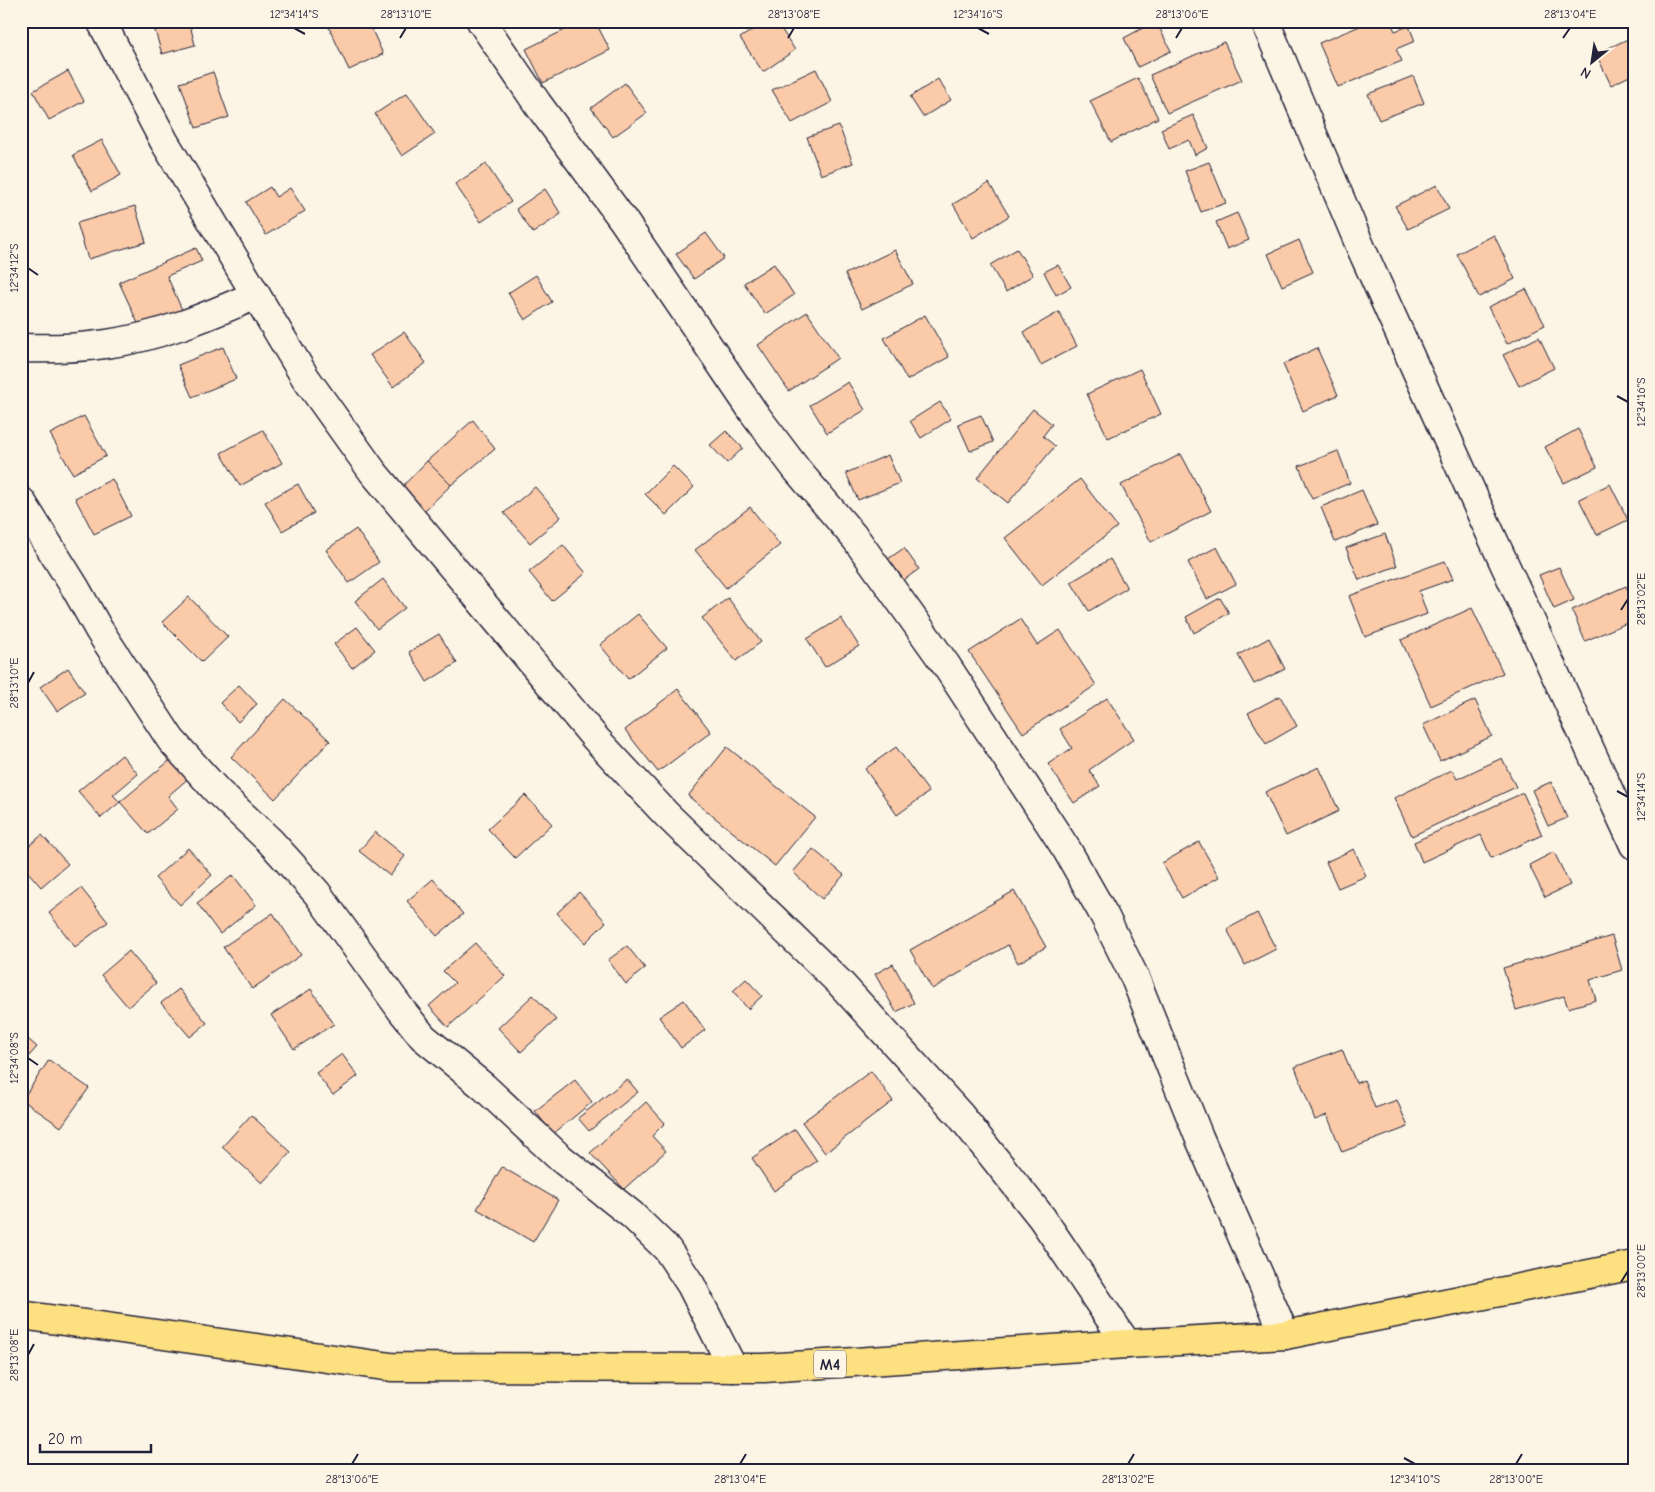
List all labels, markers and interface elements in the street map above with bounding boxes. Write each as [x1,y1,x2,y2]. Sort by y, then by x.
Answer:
text: 12°34'14"S [270,7,319,21]
text: 28°13'10"E [380,7,432,21]
text: 28°13'08"E [768,7,820,21]
text: 12°34'16"S [953,7,1003,21]
text: 28°13'06"E [1156,7,1208,21]
text: 28°13'04"E [1544,7,1596,21]
north arrow [1568,38,1618,88]
text: N [1578,63,1594,82]
text: 12°34'12"S [7,243,21,293]
text: 12°34'16"S [1634,377,1648,427]
text: 28°13'02"E [1634,573,1648,625]
text: 28°13'10"E [7,657,21,709]
text: 12°34'14"S [1634,772,1648,821]
text: 12°34'08"S [7,1032,21,1084]
text: 28°13'00"E [1634,1244,1648,1298]
text: 28°13'08"E [7,1329,21,1381]
road number: M4 [814,1350,846,1378]
scale bar [40,1422,151,1454]
text: 20 m [48,1430,82,1448]
text: 28°13'06"E [326,1472,378,1486]
text: 28°13'04"E [714,1472,766,1486]
text: 28°13'02"E [1102,1472,1154,1486]
text: 12°34'10"S [1390,1472,1440,1486]
text: 28°13'00"E [1489,1472,1543,1486]

